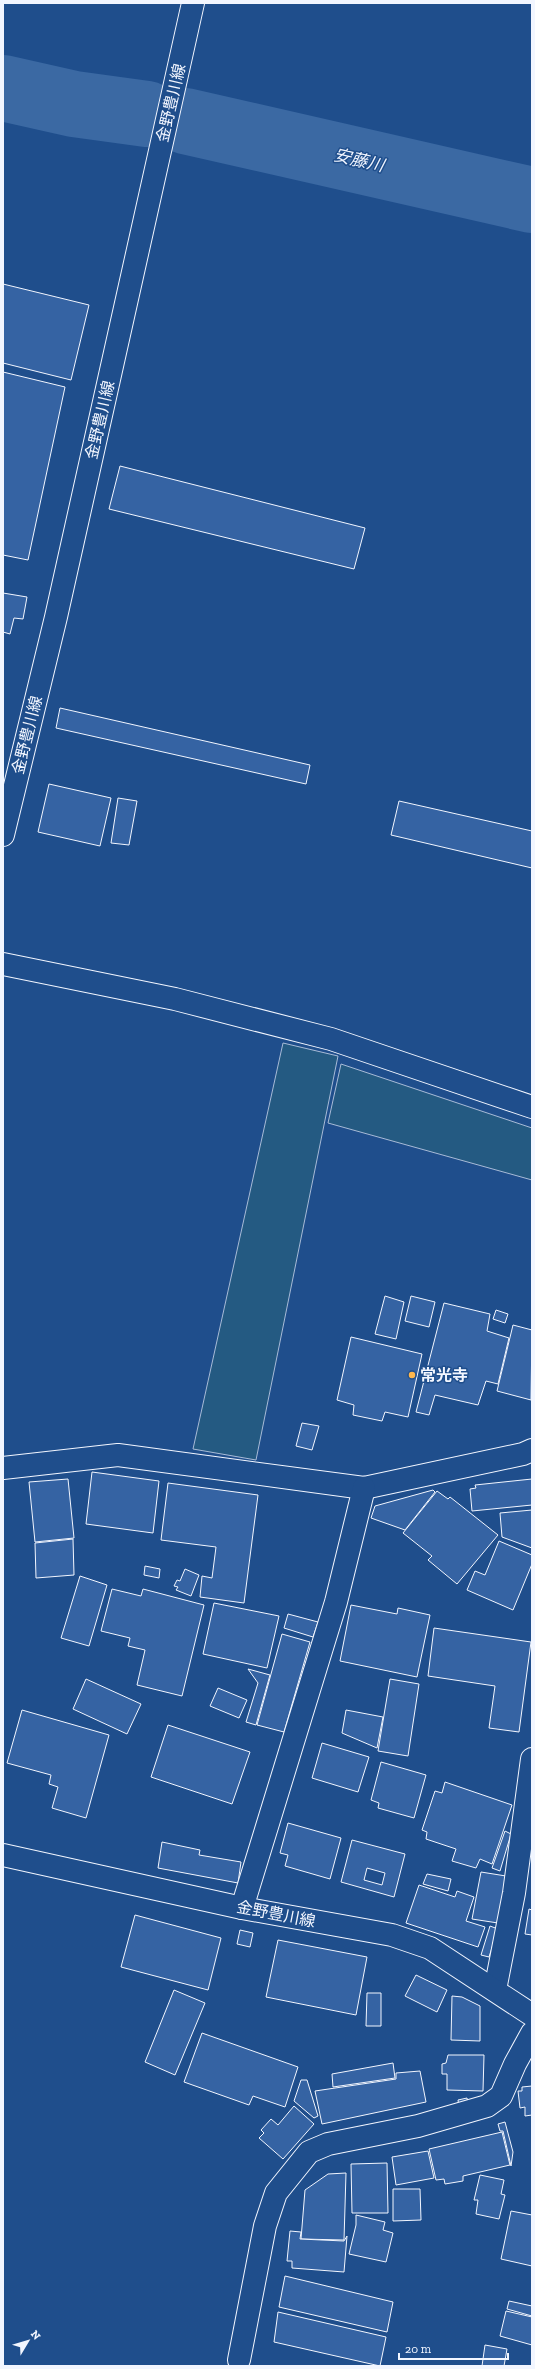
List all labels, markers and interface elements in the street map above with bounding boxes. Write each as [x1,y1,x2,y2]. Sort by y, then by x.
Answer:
street label: 金野豊川線 [153,62,189,144]
water label: 安藤川 [332,145,388,176]
street label: 金野豊川線 [82,379,118,461]
street label: 金野豊川線 [8,694,46,776]
place label: 常光寺 [420,1366,468,1385]
marker: 常光寺 [407,1370,417,1380]
street label: 金野豊川線 [235,1897,317,1931]
north arrow [8,2321,48,2361]
text: N [28,2328,44,2343]
scale bar [399,2335,508,2361]
text: 20 m [405,2342,432,2356]

